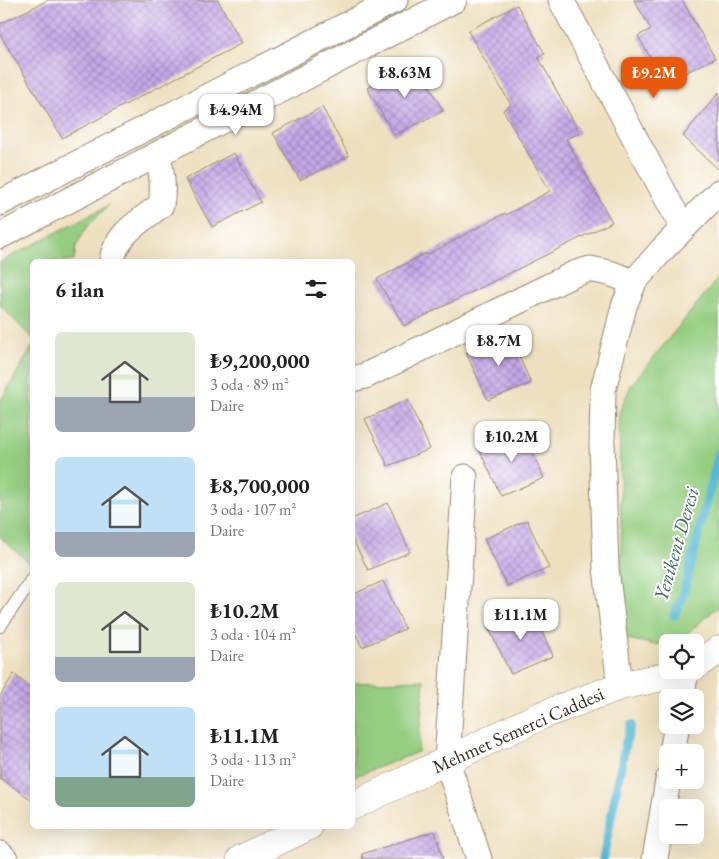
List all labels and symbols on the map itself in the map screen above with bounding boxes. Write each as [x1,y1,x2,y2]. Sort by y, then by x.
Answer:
pin: ₺8.63M [364,56,446,99]
pin: ₺9.2M [619,56,689,99]
pin: ₺4.94M [195,94,277,136]
pin: ₺8.7M [464,324,534,367]
pin: ₺10.2M [471,420,553,463]
water label: Yenikent Deresi [647,483,705,604]
pin: ₺11.1M [480,598,562,641]
street label: Mehmet Semerci Caddesi [428,681,608,779]

